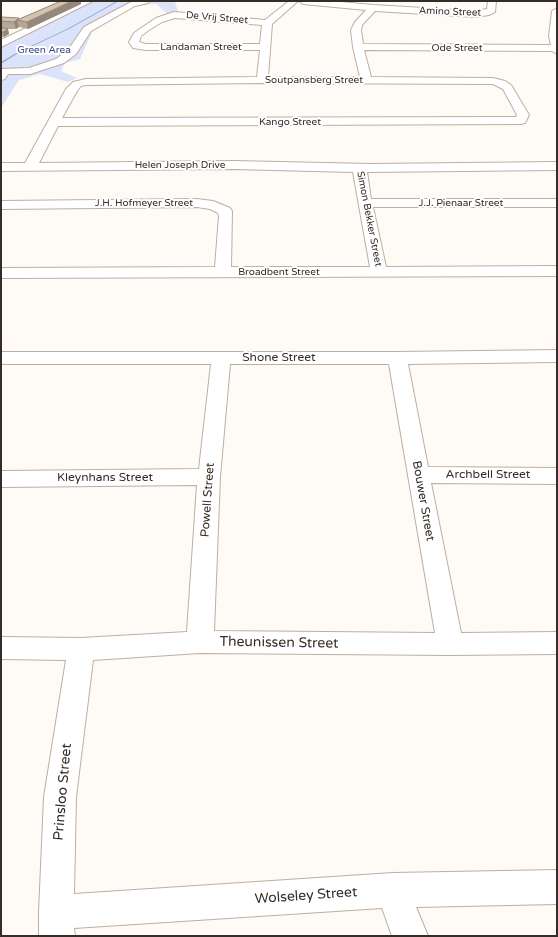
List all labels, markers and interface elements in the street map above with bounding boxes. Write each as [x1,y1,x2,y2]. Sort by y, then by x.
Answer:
street label: Amino Street [419,5,481,19]
street label: De Vrij Street [186,9,248,27]
street label: Landaman Street [160,41,242,53]
street label: Ode Street [431,42,483,54]
park label: Green Area [17,44,71,56]
street label: Soutpansberg Street [265,74,363,86]
street label: Kango Street [259,116,321,128]
street label: Helen Joseph Drive [135,159,225,171]
street label: Simon Bekker Street [354,170,384,268]
street label: J.H. Hofmeyer Street [95,197,193,209]
street label: J.J. Pienaar Street [419,197,503,209]
street label: Broadbent Street [238,266,320,278]
street label: Shone Street [242,351,316,365]
street label: Bouwer Street [409,460,437,542]
street label: Powell Street [198,462,218,538]
street label: Archbell Street [446,468,530,482]
street label: Kleynhans Street [57,471,153,485]
street label: Theunissen Street [219,634,339,652]
street label: Prinsloo Street [50,743,76,841]
street label: Wolseley Street [254,884,358,908]

